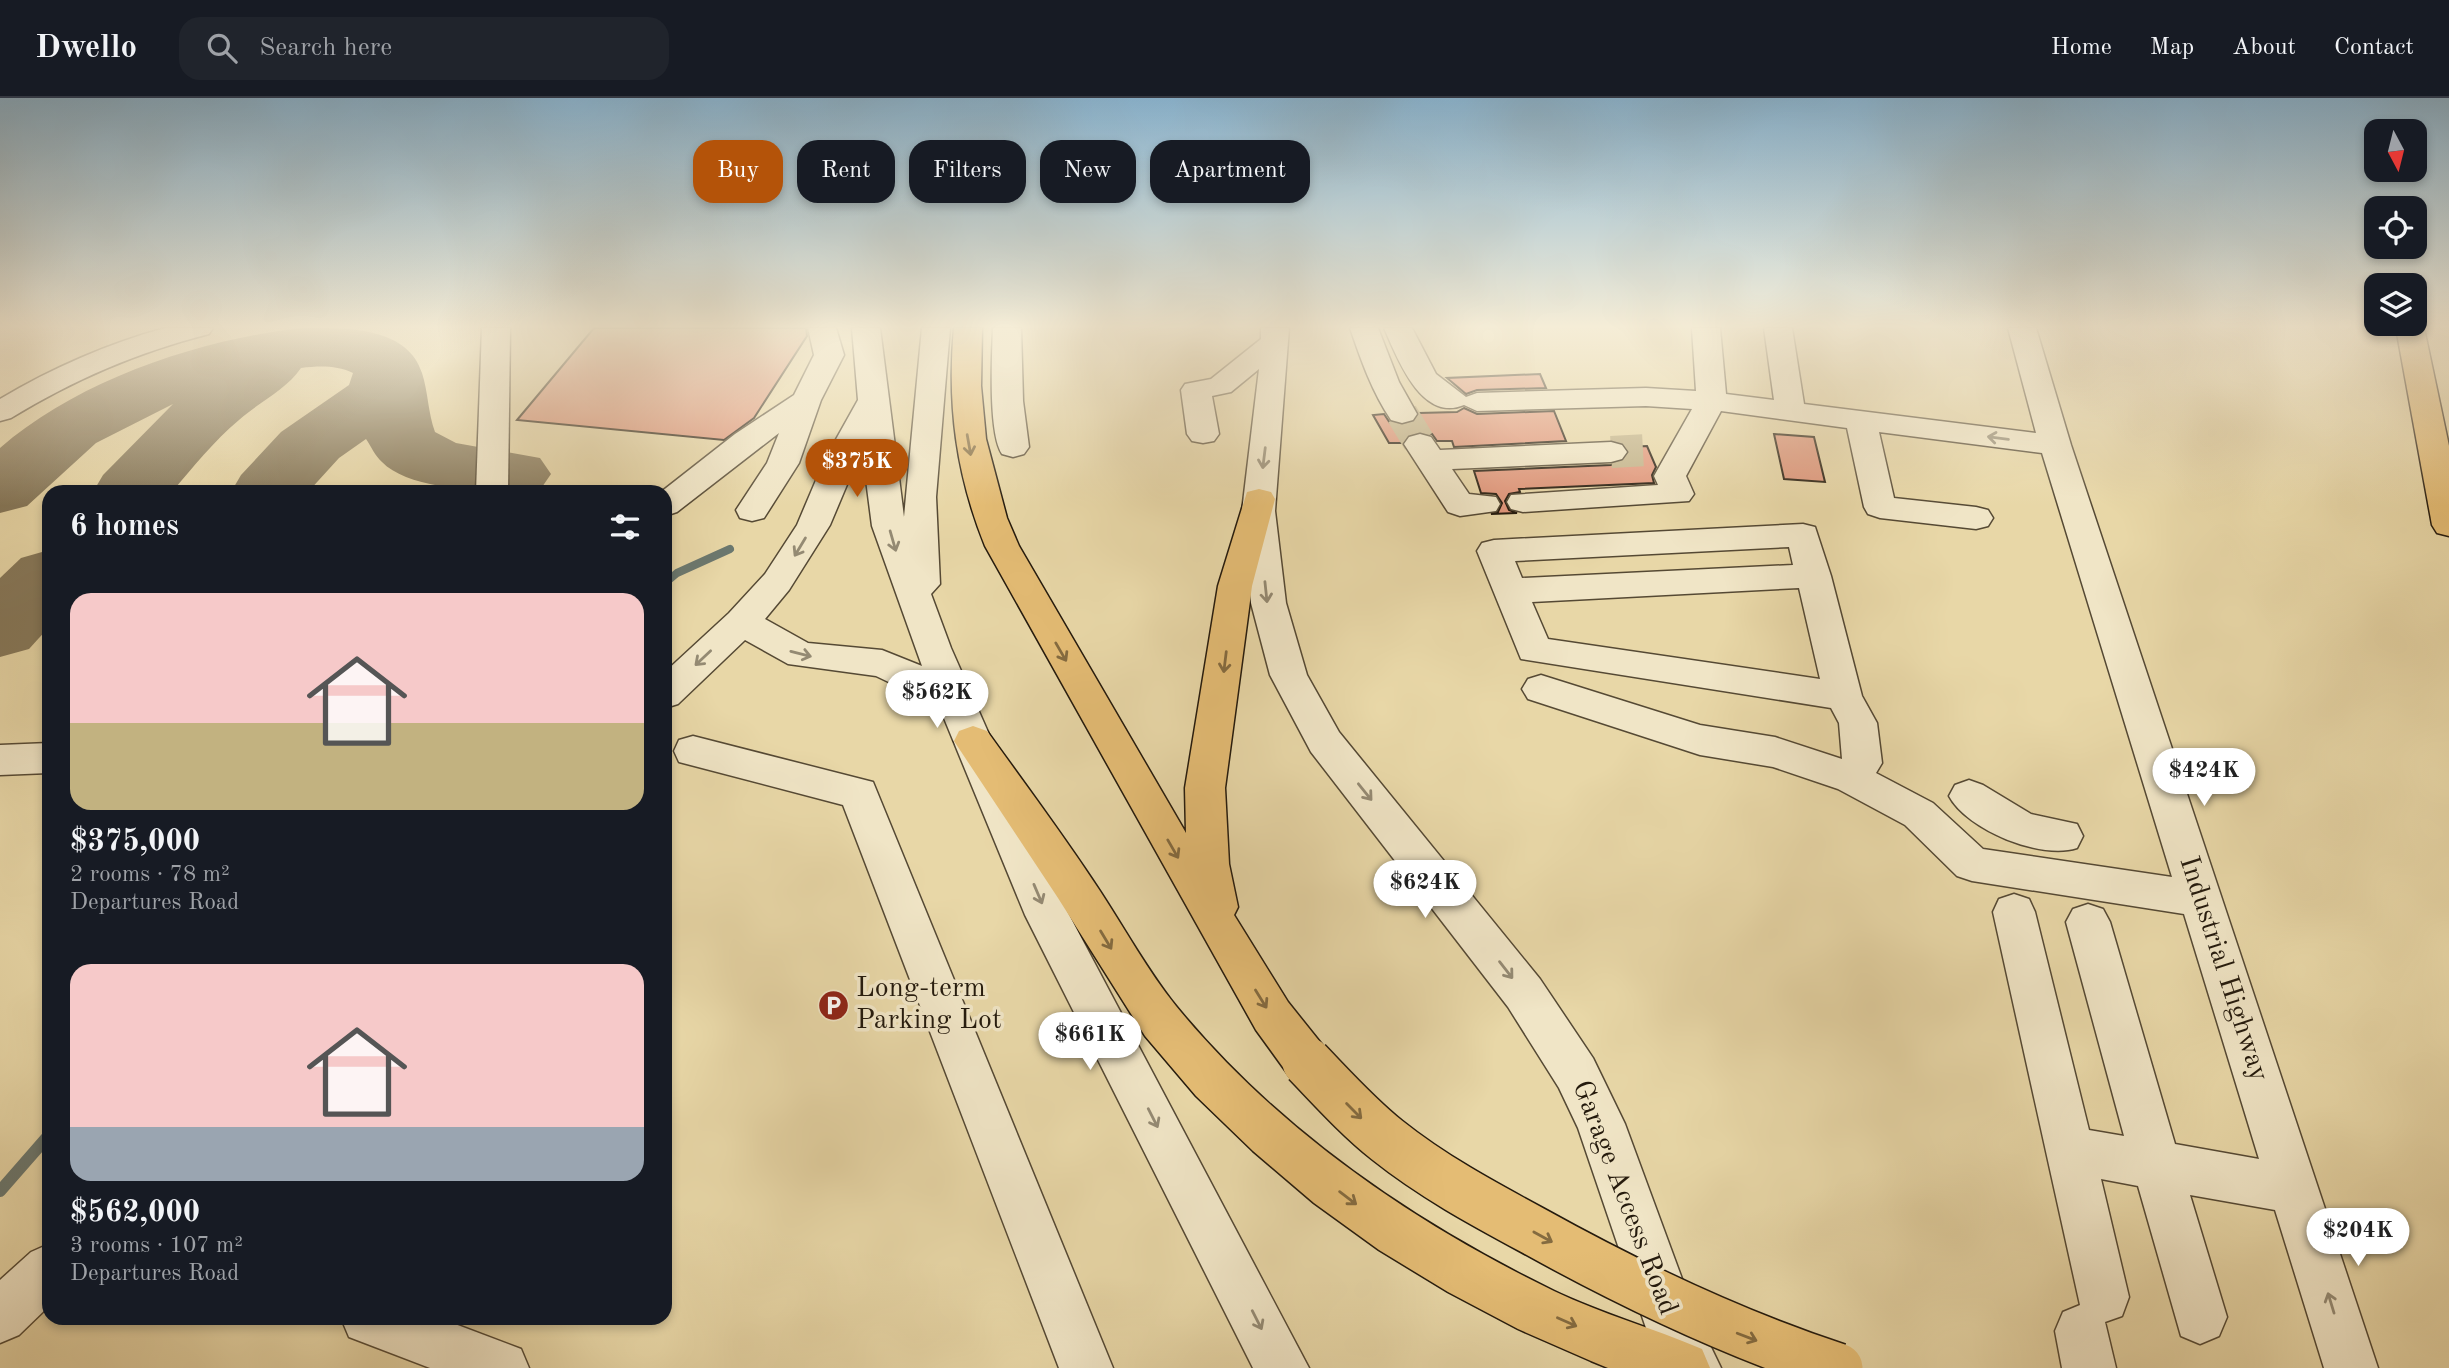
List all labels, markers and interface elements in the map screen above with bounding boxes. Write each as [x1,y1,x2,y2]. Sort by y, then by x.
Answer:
search box [179,17,669,80]
icon: search [203,29,241,67]
text: Dwello [35,32,137,65]
text: Search here [259,35,392,61]
text: Home [2051,36,2112,60]
text: Map [2150,36,2194,60]
text: About [2232,36,2296,60]
text: Contact [2334,36,2414,60]
north arrow [2364,119,2427,182]
map controls [2364,119,2427,336]
chip: Buy [693,140,783,203]
chip: Rent [797,140,895,203]
chip: Filters [909,140,1026,203]
chip: New [1040,140,1136,203]
chip: Apartment [1150,140,1310,203]
button: locate [2364,196,2427,259]
button: layers [2364,273,2427,336]
one-way arrow [1987,432,2009,445]
one-way arrow [963,433,976,456]
pin: $375K [808,440,906,499]
one-way arrow [1258,446,1271,469]
text: $375K [821,450,893,473]
icon: filters [606,508,644,546]
text: 6 homes [70,512,179,542]
one-way arrow [888,530,901,552]
one-way arrow [793,537,807,557]
one-way arrow [1259,580,1272,603]
icon: home [294,638,420,764]
one-way arrow [1054,641,1068,661]
one-way arrow [790,648,812,661]
one-way arrow [694,650,712,666]
one-way arrow [1219,650,1232,673]
pin: $562K [888,670,986,730]
text: $562K [901,681,973,704]
pin: $424K [2155,748,2253,808]
text: $424K [2168,759,2240,782]
one-way arrow [1357,783,1372,801]
text: $375,000 [70,827,200,857]
one-way arrow [1166,839,1180,859]
street label: Industrial Highway [2173,853,2273,1085]
pin: $624K [1376,860,1474,920]
text: 2 rooms · 78 m² [70,863,230,886]
text: $624K [1389,871,1461,894]
one-way arrow [1032,883,1045,904]
text: Departures Road [70,891,239,914]
one-way arrow [1100,930,1114,950]
one-way arrow [1499,961,1514,979]
place label: Long-term Parking Lot [856,975,1002,1035]
parking icon: Long-term Parking Lot [816,988,850,1022]
one-way arrow [1254,988,1268,1008]
icon: home [294,1009,420,1135]
pin: $661K [1041,1012,1139,1072]
text: $661K [1054,1023,1126,1046]
street label: Garage Access Road [1566,1077,1682,1319]
one-way arrow [1346,1103,1363,1120]
one-way arrow [1146,1108,1160,1128]
one-way arrow [1338,1191,1357,1205]
text: $562,000 [70,1198,200,1228]
pin: $204K [2309,1208,2407,1268]
text: $204K [2322,1219,2394,1242]
one-way arrow [1533,1230,1553,1244]
text: 3 rooms · 107 m² [70,1234,243,1257]
text: Departures Road [70,1262,239,1285]
one-way arrow [2323,1292,2336,1314]
one-way arrow [1251,1310,1265,1330]
one-way arrow [1556,1316,1577,1329]
one-way arrow [1736,1332,1757,1345]

